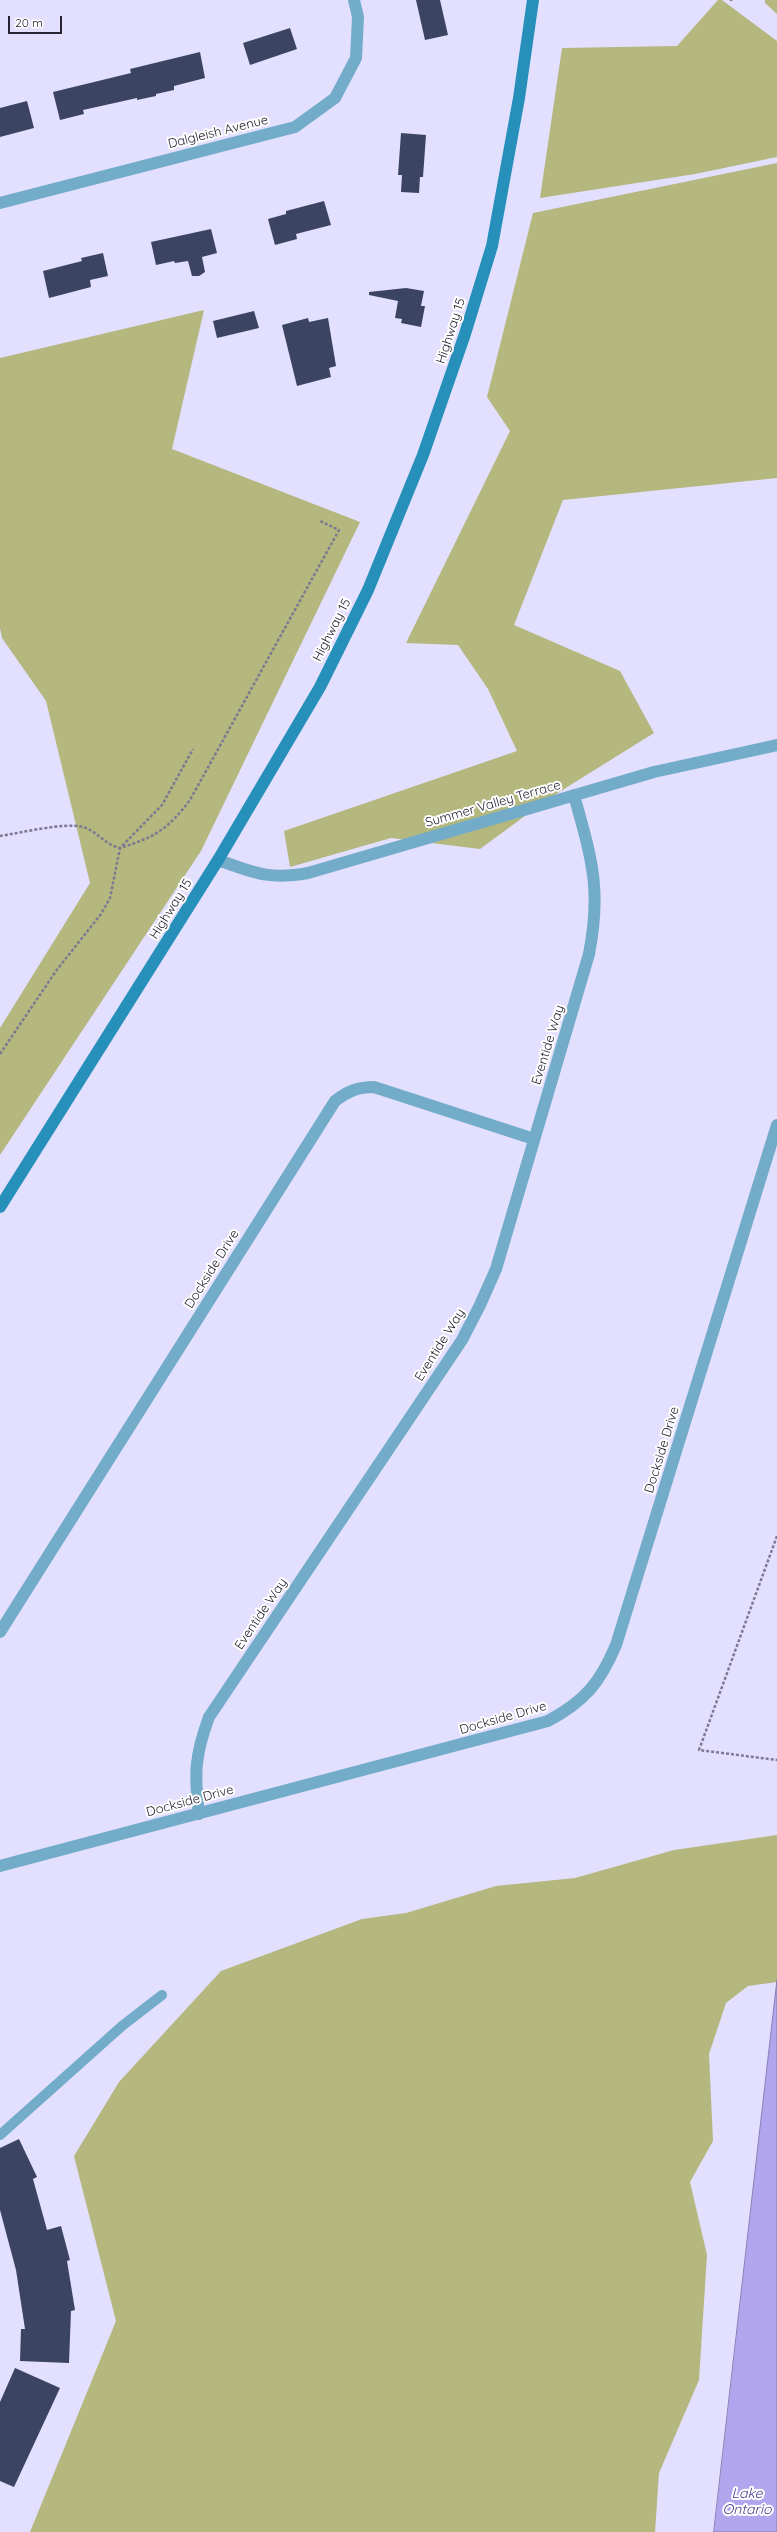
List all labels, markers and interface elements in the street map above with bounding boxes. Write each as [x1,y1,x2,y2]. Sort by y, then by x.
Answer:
scale bar [10,8,64,34]
text: 20 m [15,15,43,30]
street label: Dalgleish Avenue [166,112,270,152]
street label: Highway 15 [433,296,469,366]
street label: Highway 15 [310,596,354,664]
street label: Summer Valley Terrace [423,777,563,831]
street label: Highway 15 [146,876,196,942]
street label: Eventide Way [528,1003,568,1087]
street label: Dockside Drive [182,1227,242,1311]
street label: Eventide Way [412,1306,468,1384]
street label: Dockside Drive [641,1405,683,1495]
street label: Eventide Way [231,1575,291,1653]
street label: Dockside Drive [458,1698,548,1738]
street label: Dockside Drive [145,1782,235,1820]
water label: Lake Ontario [723,2486,771,2518]

